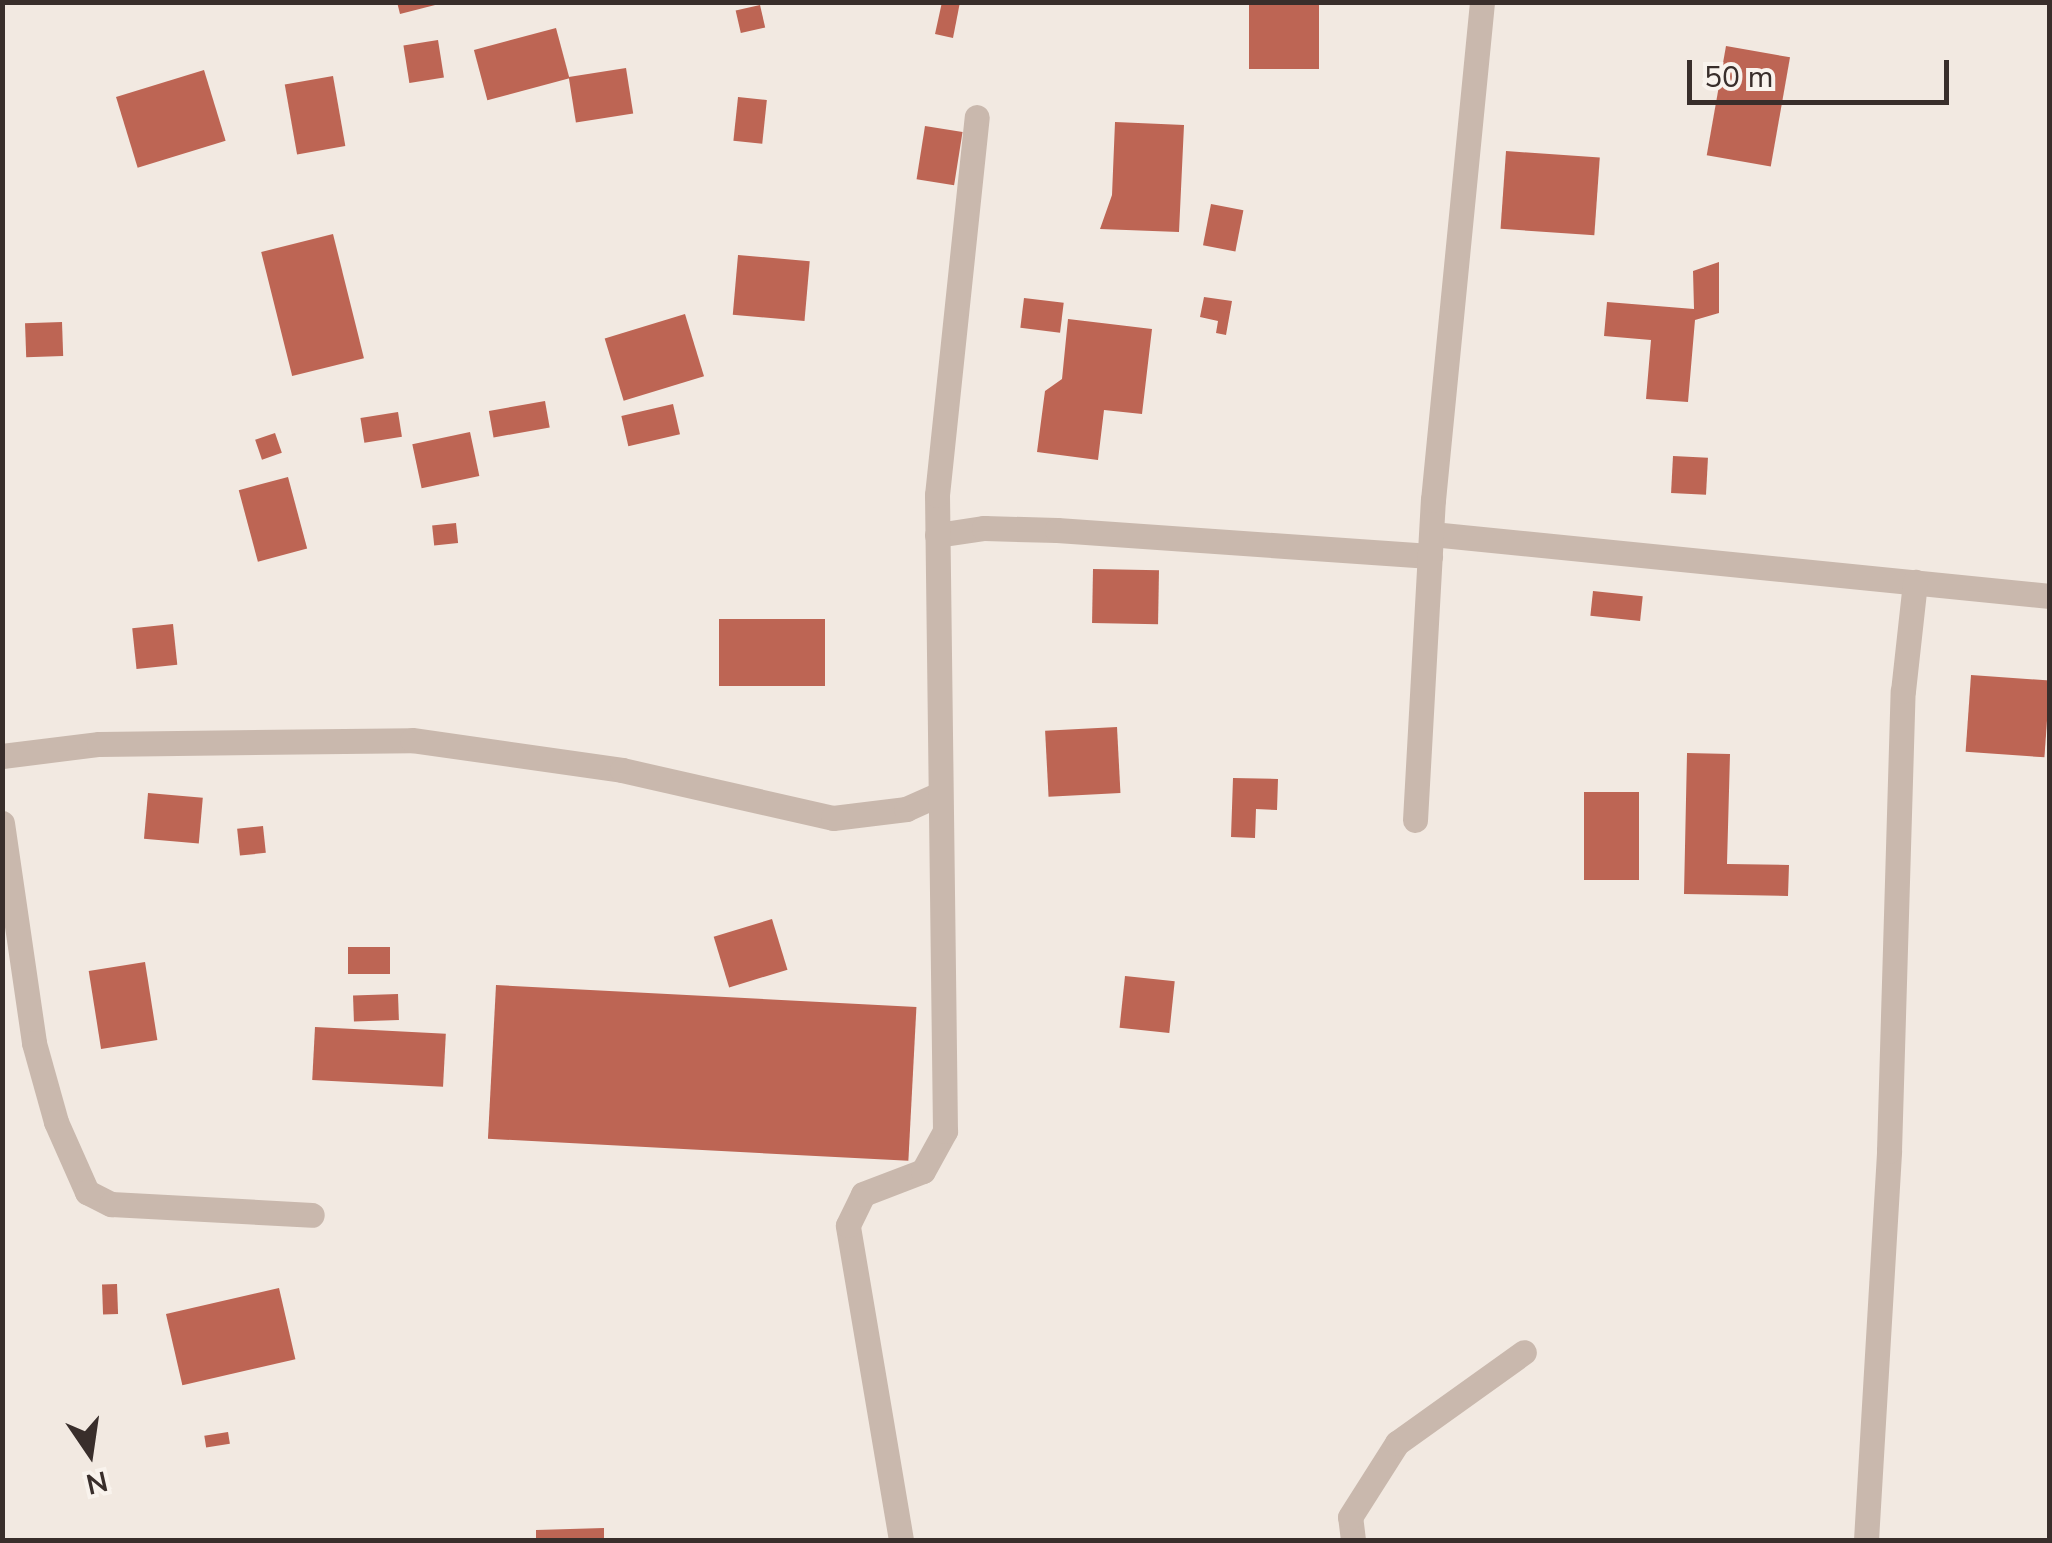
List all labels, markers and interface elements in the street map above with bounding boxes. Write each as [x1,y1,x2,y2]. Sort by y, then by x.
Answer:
scale bar [1692,40,1954,102]
text: 50 m [1704,57,1773,98]
north arrow [40,1403,140,1503]
text: N [82,1461,111,1503]

